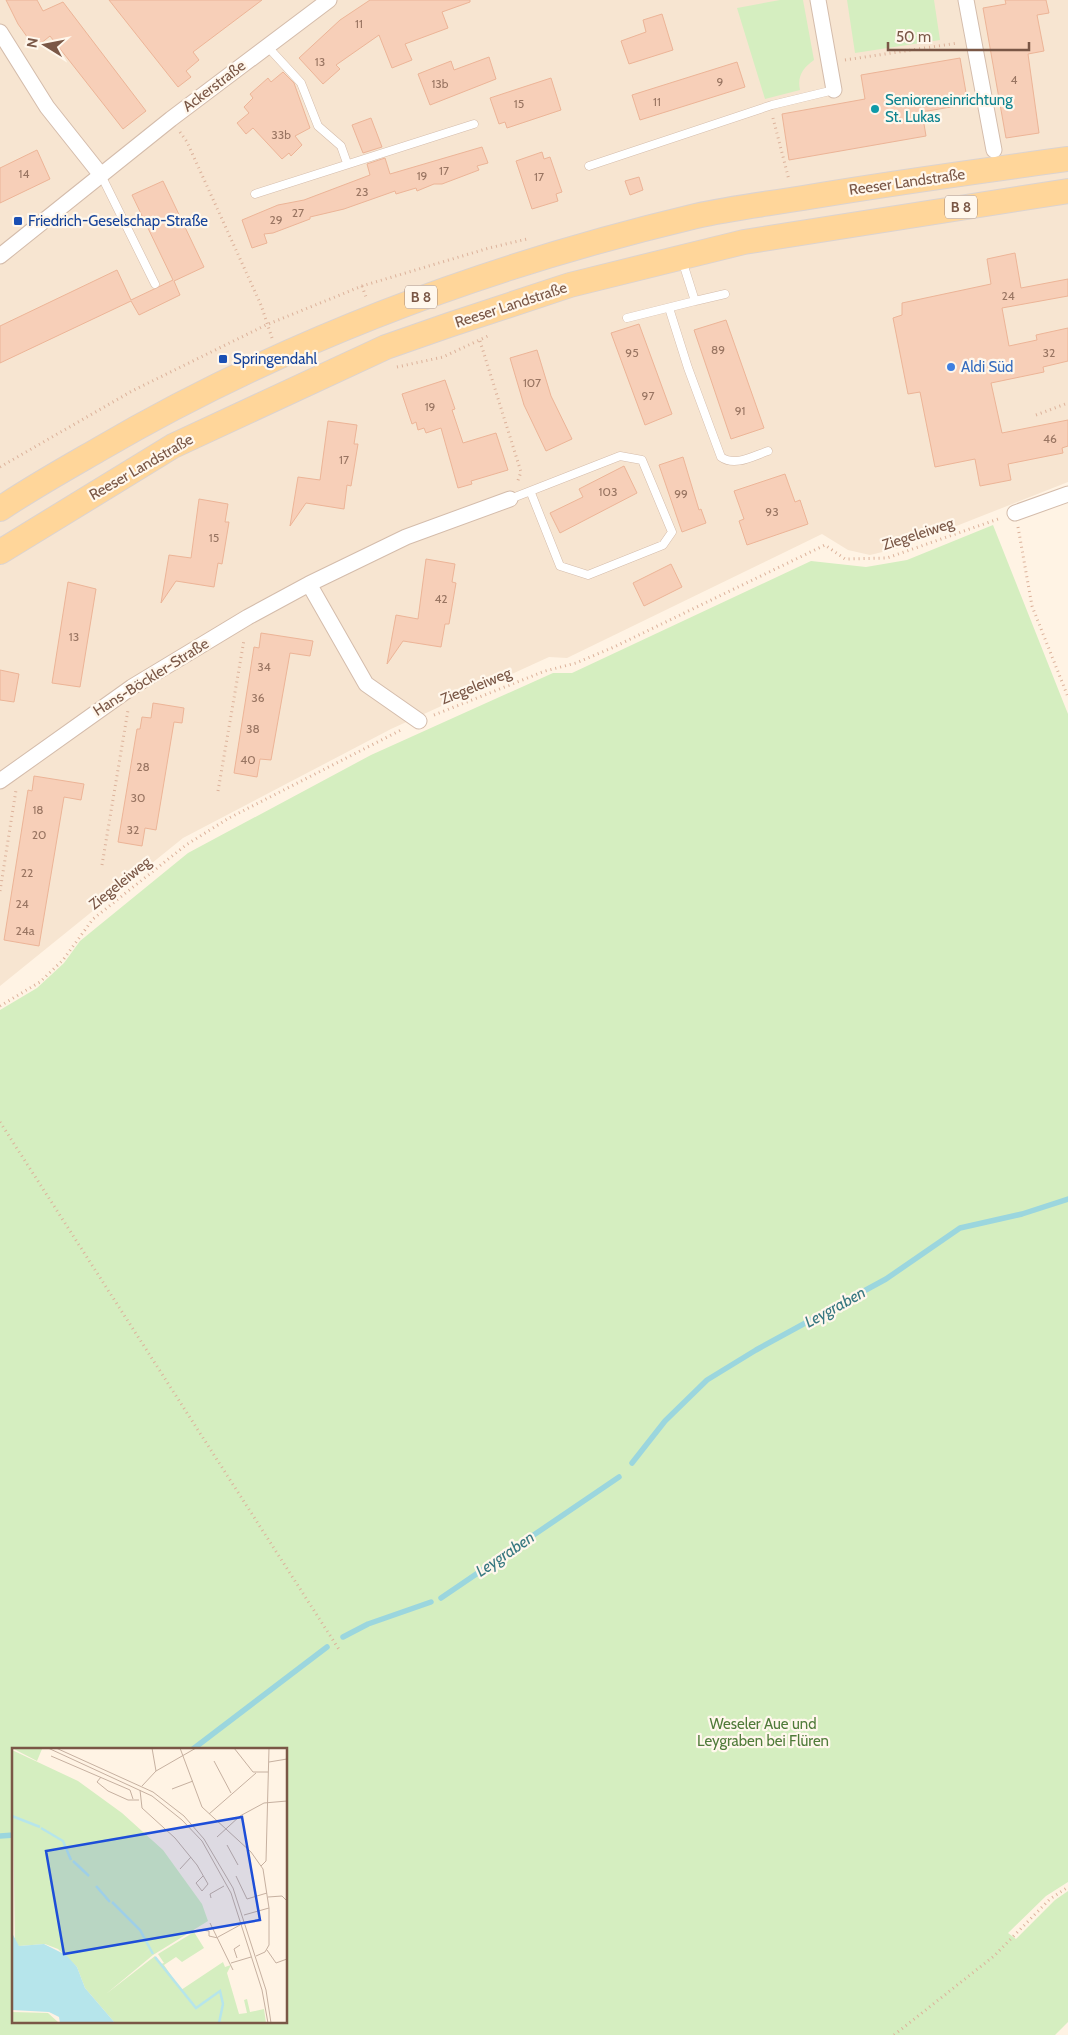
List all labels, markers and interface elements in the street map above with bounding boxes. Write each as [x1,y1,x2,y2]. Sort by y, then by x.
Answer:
house number: 11 [355,16,363,31]
north arrow [20,20,70,70]
scale bar [888,20,1029,52]
text: 50 m [896,28,931,46]
text: N [22,36,42,49]
house number: 13 [315,54,325,69]
street label: Ackerstraße [179,56,249,115]
house number: 4 [1011,72,1018,87]
house number: 9 [717,74,724,89]
house number: 13b [431,76,449,91]
place label: Senioreneinrichtung St. Lukas [885,91,1013,126]
house number: 11 [653,94,661,109]
house number: 15 [514,96,524,111]
marker: Senioreneinrichtung St. Lukas [869,103,881,115]
house number: 33b [271,127,291,142]
house number: 17 [439,163,449,178]
street label: Reeser Landstraße [848,165,966,199]
house number: 14 [19,166,29,181]
house number: 19 [417,168,428,183]
house number: 17 [534,169,544,184]
house number: 23 [356,184,368,199]
road number: B 8 [945,196,977,218]
house number: 27 [292,205,304,220]
place label: Friedrich-Geselschap-Straße [28,212,208,230]
house number: 29 [269,212,283,227]
marker: Friedrich-Geselschap-Straße [12,215,24,227]
street label: Reeser Landstraße [453,278,570,332]
road number: B 8 [405,286,437,308]
house number: 24 [1001,288,1015,303]
house number: 89 [711,342,725,357]
house number: 95 [625,345,639,360]
house number: 32 [1043,345,1055,360]
place label: Springendahl [233,350,318,368]
marker: Springendahl [217,353,229,365]
place label: Aldi Süd [961,358,1013,376]
marker: Aldi Süd [945,361,957,373]
house number: 107 [523,375,541,390]
house number: 97 [642,388,654,403]
house number: 19 [425,399,436,414]
house number: 91 [735,403,745,418]
street label: Reeser Landstraße [86,430,196,504]
house number: 46 [1043,431,1057,446]
house number: 17 [339,452,349,467]
house number: 103 [599,484,617,499]
house number: 99 [674,486,688,501]
house number: 93 [765,504,779,519]
street label: Ziegeleiweg [880,514,957,554]
house number: 15 [209,530,219,545]
house number: 42 [434,591,448,606]
house number: 13 [69,629,79,644]
street label: Hans-Böckler-Straße [90,634,212,720]
house number: 34 [257,659,271,674]
street label: Ziegeleiweg [438,664,514,708]
house number: 36 [251,690,265,705]
house number: 38 [246,721,260,736]
house number: 40 [240,752,256,767]
house number: 28 [136,759,150,774]
house number: 30 [131,790,145,805]
house number: 18 [32,802,44,817]
house number: 32 [127,822,139,837]
house number: 20 [32,827,46,842]
street label: Ziegeleiweg [85,852,155,913]
house number: 22 [21,865,33,880]
house number: 24 [15,896,29,911]
house number: 24a [16,923,35,938]
water label: Leygraben [801,1283,869,1331]
water label: Leygraben [472,1528,538,1580]
park label: Weseler Aue und Leygraben bei Flüren [697,1715,829,1750]
inset map [12,1748,288,2022]

